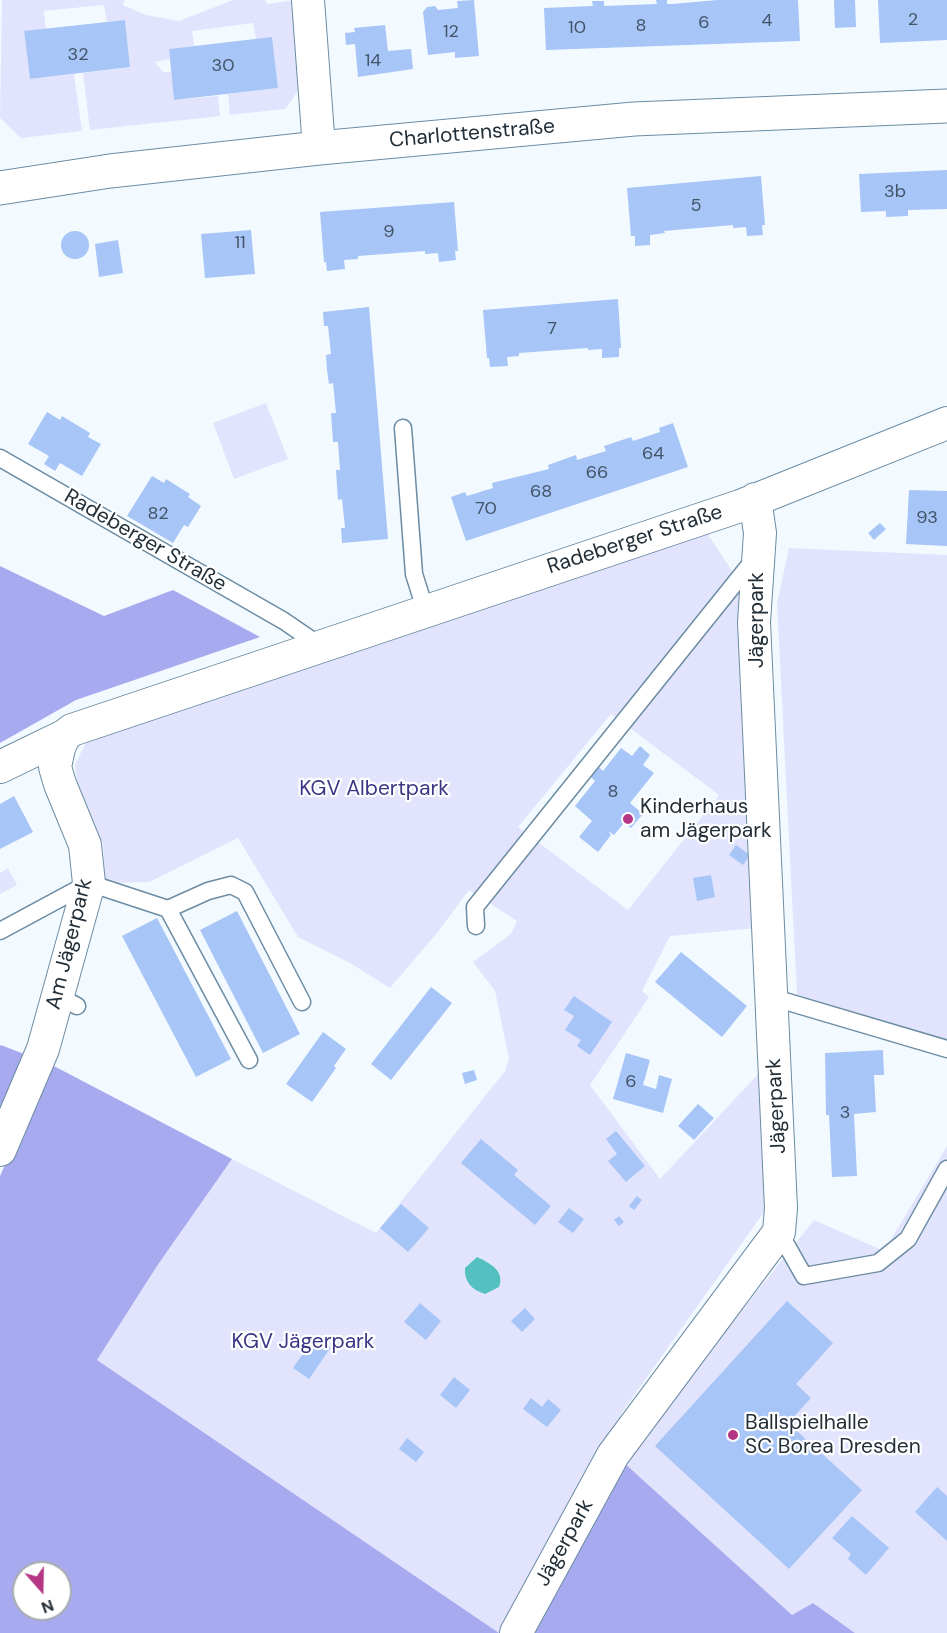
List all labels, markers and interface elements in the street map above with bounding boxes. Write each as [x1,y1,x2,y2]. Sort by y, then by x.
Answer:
house number: 2 [908,9,918,31]
house number: 4 [762,10,772,32]
house number: 6 [698,12,710,34]
house number: 8 [636,15,646,37]
house number: 10 [568,17,586,39]
house number: 12 [443,21,459,43]
house number: 32 [67,44,89,66]
house number: 14 [365,50,381,72]
house number: 30 [212,55,234,77]
street label: Charlottenstraße [388,114,556,154]
house number: 3b [884,181,906,203]
house number: 5 [691,195,701,217]
house number: 9 [383,221,395,243]
house number: 11 [234,232,246,254]
house number: 7 [547,318,557,340]
house number: 64 [642,443,664,465]
house number: 66 [586,462,608,484]
house number: 68 [530,481,552,503]
street label: Radeberger Straße [59,484,231,598]
house number: 70 [475,498,497,520]
street label: Radeberger Straße [544,500,726,580]
house number: 82 [147,503,169,525]
house number: 93 [916,507,938,529]
street label: Jägerpark [744,572,770,668]
park label: KGV Albertpark [299,776,449,802]
house number: 8 [608,781,618,803]
place label: Kinderhaus am Jägerpark [640,794,772,844]
marker: Kinderhaus am Jägerpark [621,812,635,826]
street label: Am Jägerpark [42,876,98,1012]
street label: Jägerpark [762,1057,792,1155]
house number: 6 [625,1071,637,1093]
house number: 3 [840,1102,850,1124]
park label: KGV Jägerpark [232,1329,374,1355]
place label: Ballspielhalle SC Borea Dresden [745,1410,921,1460]
marker: Ballspielhalle SC Borea Dresden [726,1428,740,1442]
street label: Jägerpark [531,1495,599,1591]
north arrow [12,1561,72,1621]
text: N [39,1595,57,1618]

